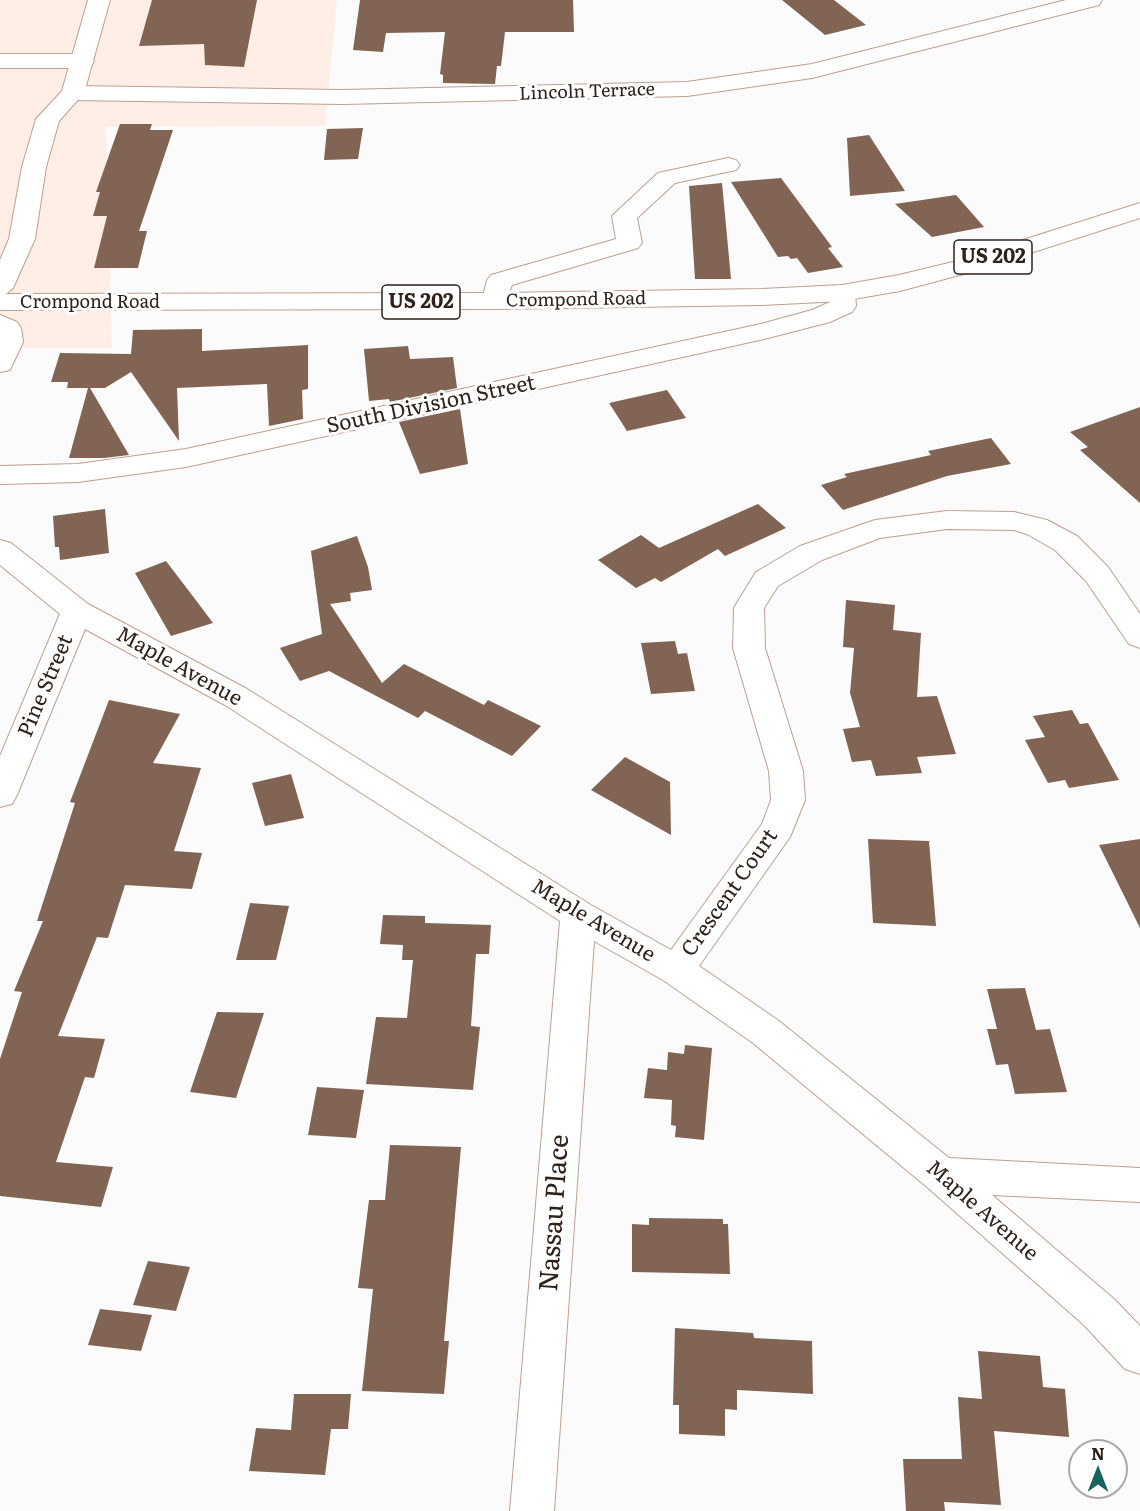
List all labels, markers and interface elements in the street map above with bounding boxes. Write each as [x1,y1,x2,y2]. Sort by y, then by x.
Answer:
street label: Lincoln Terrace [519,79,655,105]
road number: US 202 [954,240,1032,274]
road number: US 202 [382,285,460,319]
street label: Crompond Road [506,288,646,312]
street label: Crompond Road [20,292,160,314]
street label: South Division Street [324,371,538,439]
street label: Maple Avenue [112,622,246,712]
street label: Pine Street [13,631,79,741]
street label: Crescent Court [677,824,783,962]
street label: Maple Avenue [526,874,660,968]
street label: Nassau Place [534,1133,576,1293]
street label: Maple Avenue [921,1156,1043,1266]
north arrow [1068,1439,1128,1499]
text: N [1091,1441,1105,1465]

